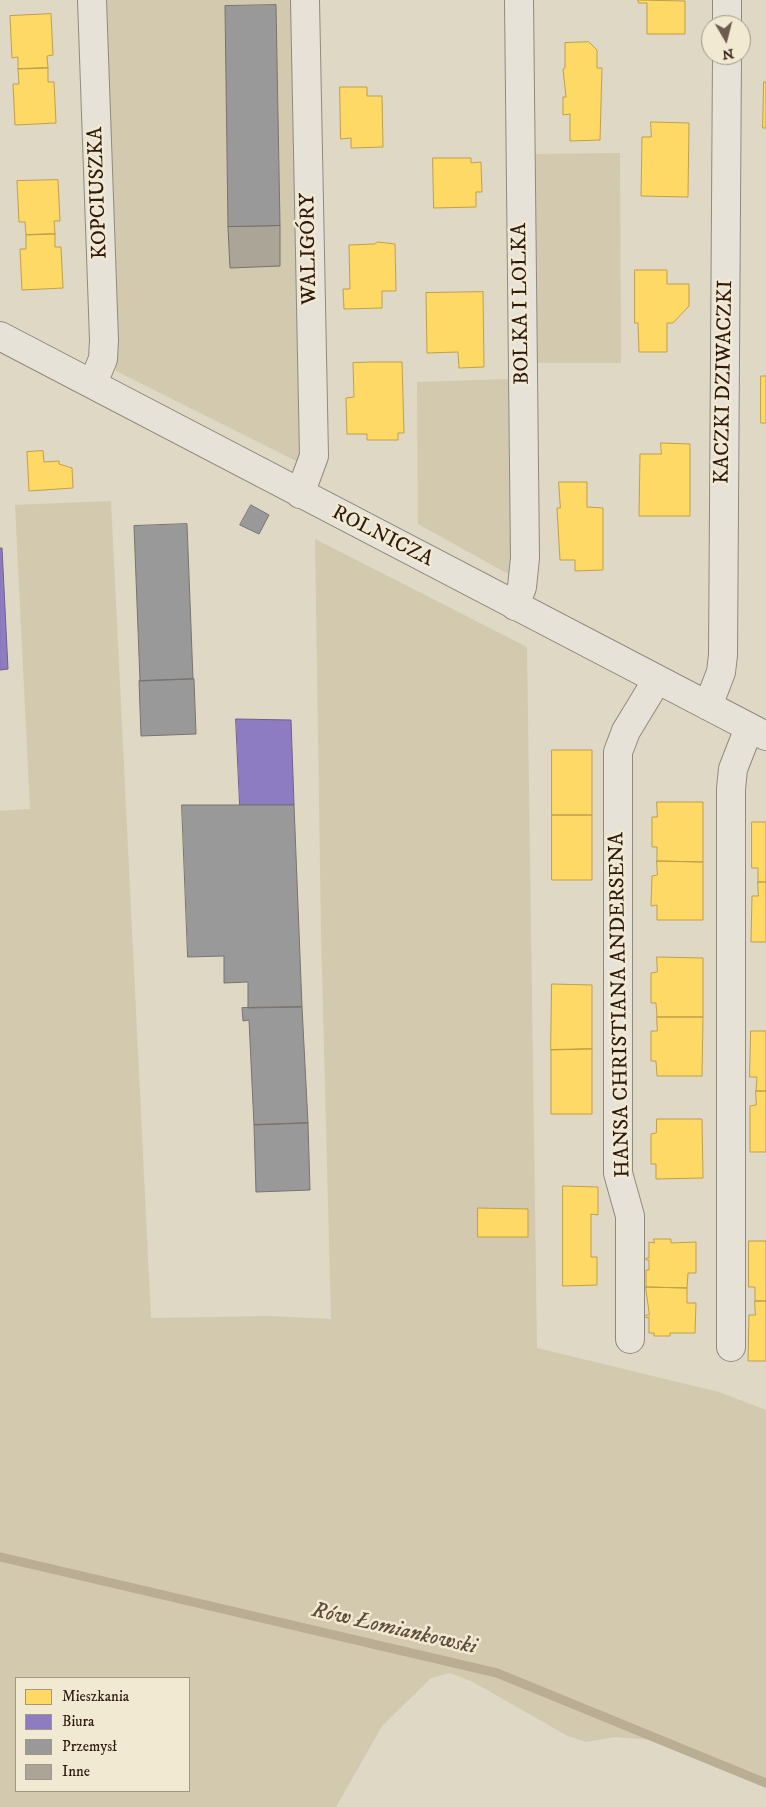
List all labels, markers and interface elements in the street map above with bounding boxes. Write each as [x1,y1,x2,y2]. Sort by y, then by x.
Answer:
north arrow [701,15,751,65]
text: N [721,44,735,64]
street label: KOPCIUSZKA [84,126,114,260]
street label: WALIGÓRY [296,193,324,305]
street label: BOLKA I LOLKA [508,223,536,385]
street label: KACZKI DZIWACZKI [711,280,739,484]
street label: ROLNICZA [327,501,437,573]
street label: HANSA CHRISTIANA ANDERSENA [605,832,637,1178]
water label: Rów Łomiankowski [309,1598,479,1662]
legend [15,1677,190,1792]
text: Mieszkania [62,1687,129,1706]
text: Biura [62,1712,94,1731]
text: Przemysł [62,1737,117,1756]
text: Inne [62,1762,90,1781]

